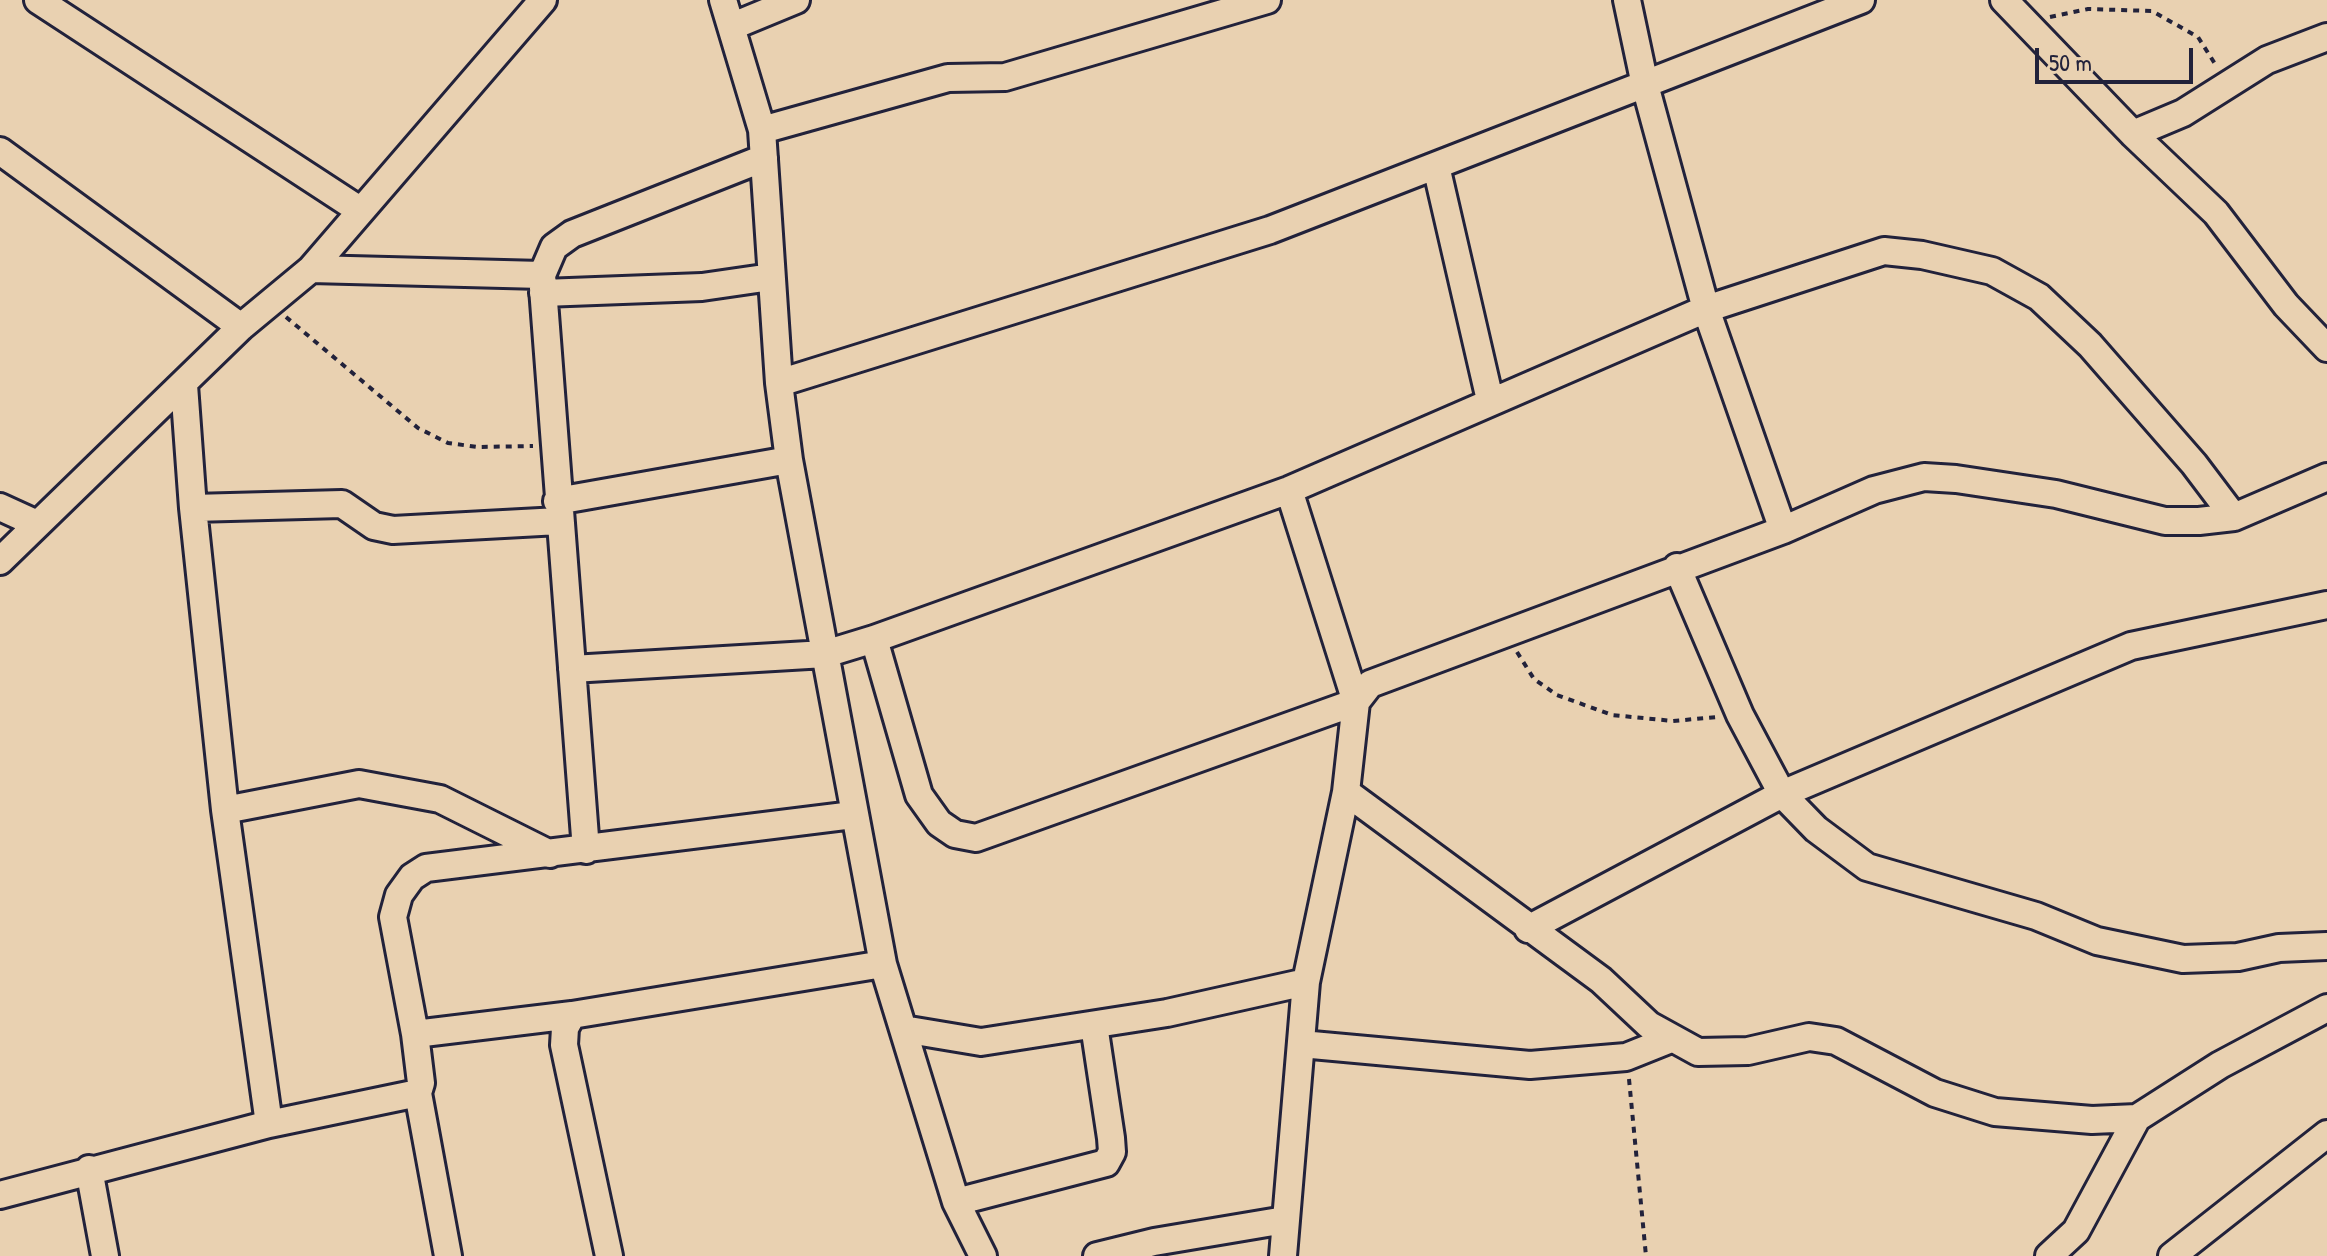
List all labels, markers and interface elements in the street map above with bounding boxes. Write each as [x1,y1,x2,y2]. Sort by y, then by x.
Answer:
scale bar [2039,32,2197,82]
text: 50 m [2049,46,2092,78]

